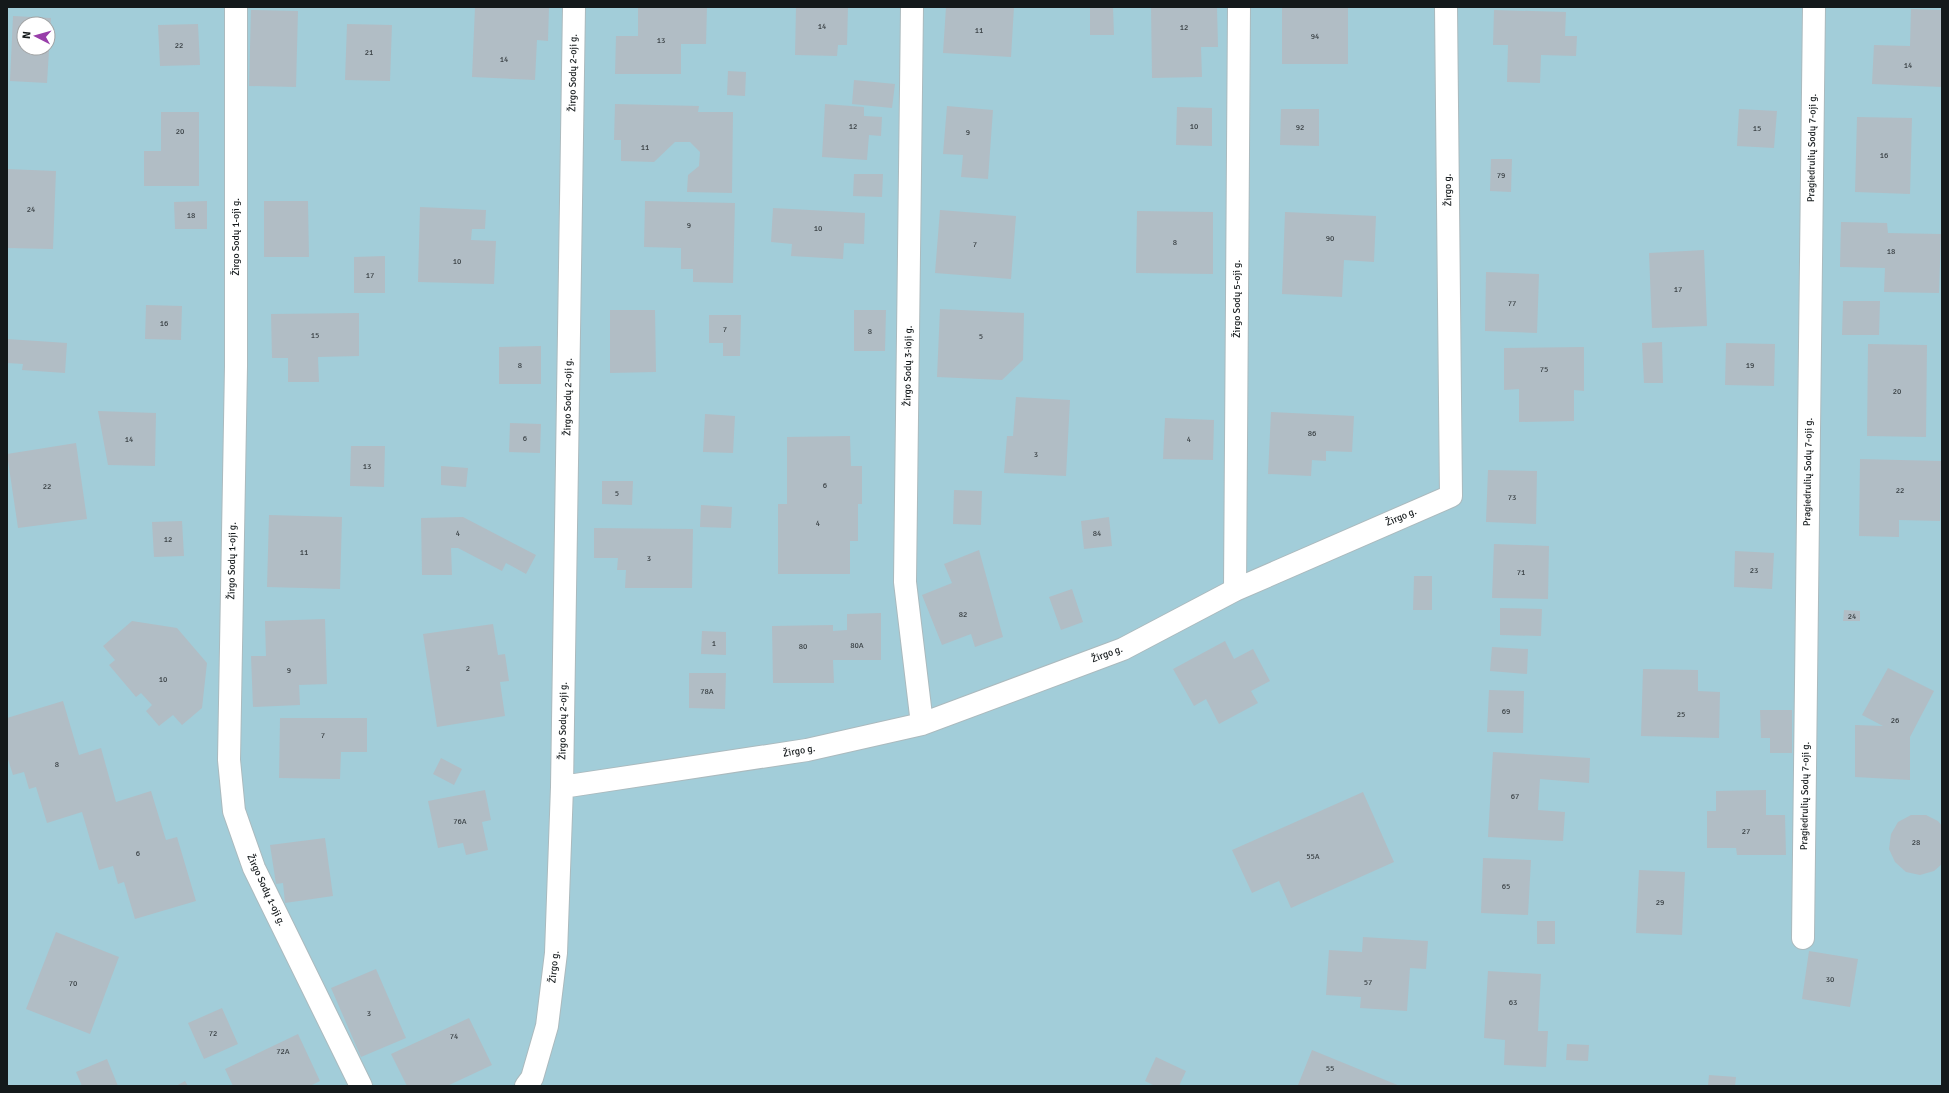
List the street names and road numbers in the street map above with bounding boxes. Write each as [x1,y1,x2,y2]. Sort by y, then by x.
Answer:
street label: Žirgo Sodų 2-oji g. [565,34,580,112]
street label: Pragiedrulių Sodų 7-oji g. [1805,93,1819,202]
street label: Žirgo g. [1441,173,1454,206]
street label: Žirgo Sodų 1-oji g. [229,198,242,276]
street label: Žirgo Sodų 5-oji g. [1230,260,1243,338]
street label: Žirgo Sodų 3-ioji g. [900,325,915,406]
street label: Žirgo Sodų 2-oji g. [560,358,575,436]
street label: Pragiedrulių Sodų 7-oji g. [1801,417,1815,526]
street label: Žirgo g. [1383,504,1419,529]
street label: Žirgo Sodų 1-oji g. [224,522,239,600]
street label: Žirgo g. [1089,642,1125,665]
street label: Žirgo Sodų 2-oji g. [555,682,570,760]
street label: Žirgo g. [782,741,816,760]
street label: Pragiedrulių Sodų 7-oji g. [1798,741,1812,850]
street label: Žirgo Sodų 1-oji g. [244,852,289,928]
street label: Žirgo g. [545,950,562,984]

